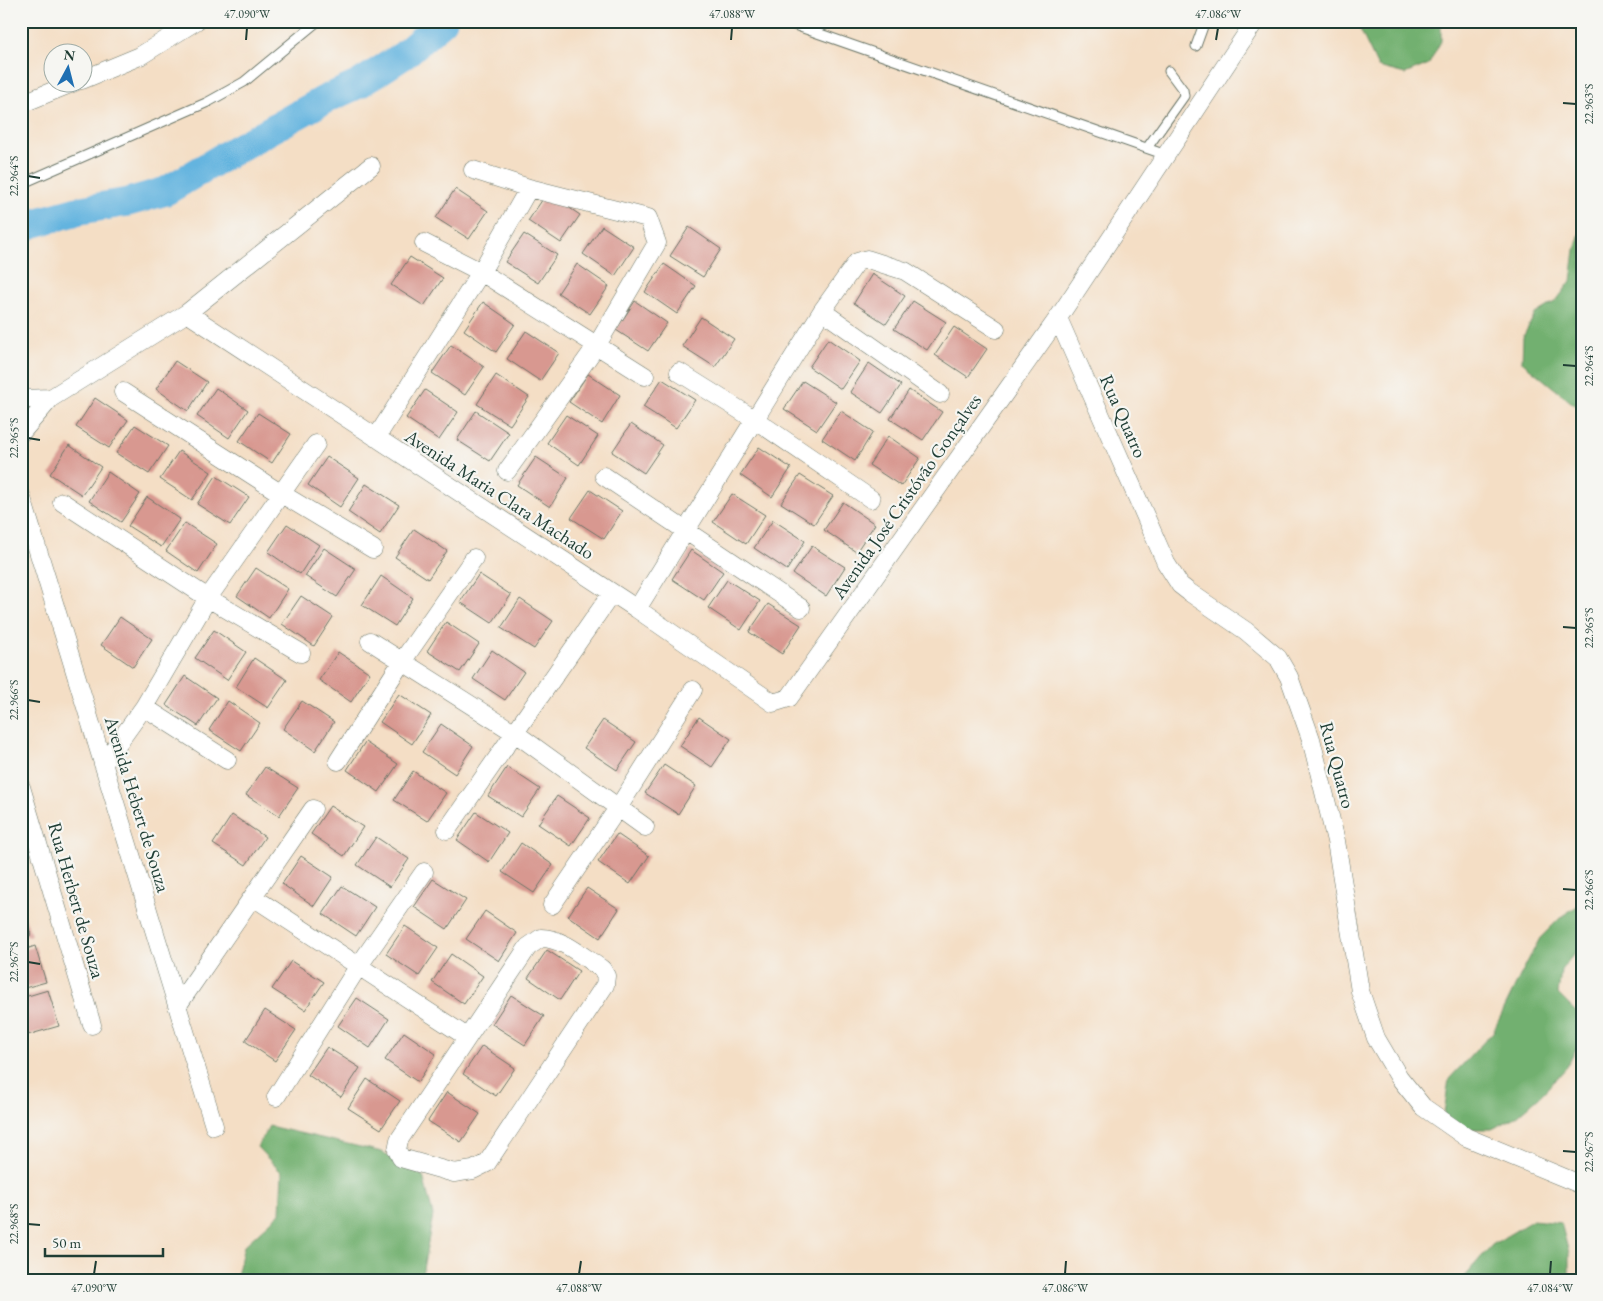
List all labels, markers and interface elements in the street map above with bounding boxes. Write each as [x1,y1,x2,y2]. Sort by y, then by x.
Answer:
text: 47.090°W [224,6,271,22]
text: 47.088°W [709,6,756,22]
text: 47.086°W [1195,6,1242,22]
north arrow [42,42,92,92]
text: N [63,45,77,65]
text: 22.963°S [1581,83,1597,124]
text: 22.964°S [6,155,22,196]
text: 22.964°S [1581,345,1597,386]
street label: Rua Quatro [1094,371,1153,462]
street label: Avenida José Cristóvão Gonçalves [825,389,987,605]
text: 22.965°S [6,417,22,458]
street label: Avenida Maria Clara Machado [399,423,599,565]
text: 22.965°S [1581,607,1597,648]
text: 22.966°S [6,679,22,720]
street label: Avenida Hebert de Souza [99,712,176,896]
street label: Rua Quatro [1314,719,1361,811]
street label: Rua Herbert de Souza [42,819,111,981]
text: 22.966°S [1581,869,1597,910]
text: 22.967°S [6,941,22,982]
text: 22.967°S [1581,1131,1597,1172]
text: 22.968°S [6,1203,22,1244]
scale bar [45,1226,162,1258]
text: 50 m [52,1233,81,1252]
text: 47.090°W [71,1280,118,1296]
text: 47.088°W [556,1280,603,1296]
text: 47.086°W [1042,1280,1089,1296]
text: 47.084°W [1527,1280,1574,1296]

